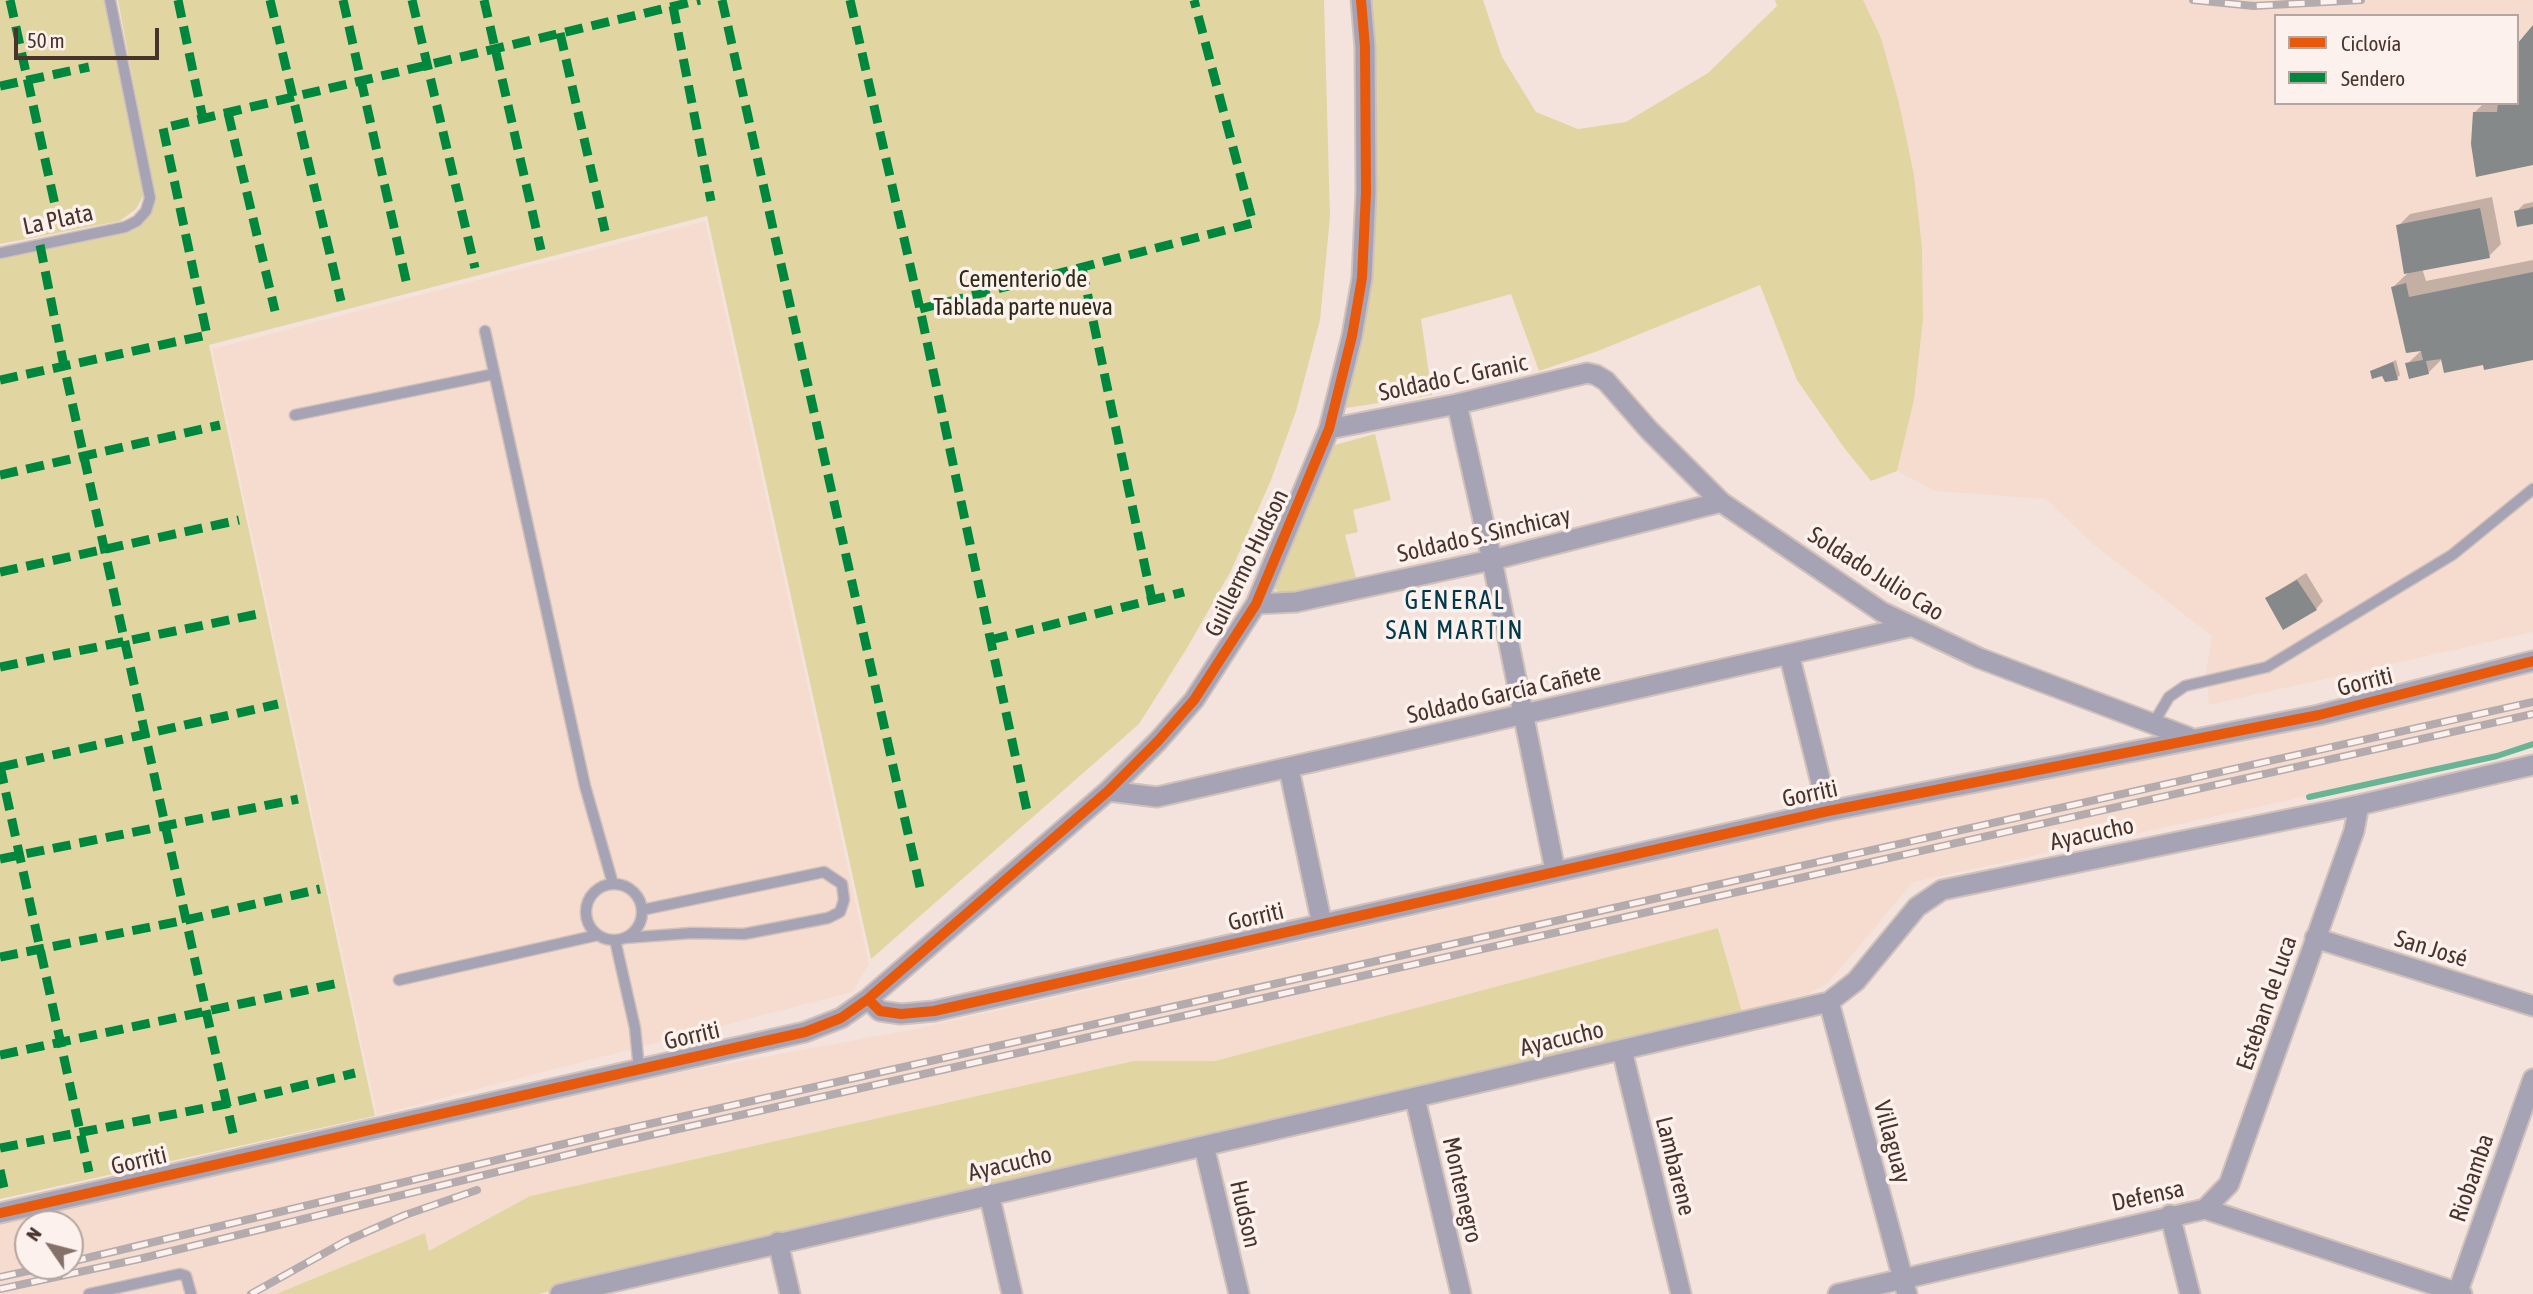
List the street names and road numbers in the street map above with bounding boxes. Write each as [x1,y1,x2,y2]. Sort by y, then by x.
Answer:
street label: La Plata [20,199,96,241]
street label: Soldado C. Granic [1376,348,1530,408]
street label: Guillermo Hudson [1199,485,1295,641]
street label: Soldado S. Sinchicay [1395,501,1573,569]
street label: Soldado Julio Cao [1803,521,1949,627]
street label: Soldado García Cañete [1404,658,1604,730]
street label: Gorriti [2334,661,2396,703]
street label: Gorriti [1780,774,1840,814]
street label: Ayacucho [2048,811,2136,857]
street label: Gorriti [1225,897,1287,937]
street label: San José [2391,924,2471,974]
street label: Esteban de Luca [2231,932,2303,1074]
street label: Ayacucho [1517,1015,1607,1063]
street label: Gorriti [661,1016,723,1056]
street label: Villaguay [1867,1098,1917,1186]
street label: Lambarene [1649,1114,1701,1218]
street label: Riobamba [2444,1130,2500,1226]
street label: Montenegro [1436,1134,1488,1246]
street label: Ayacucho [965,1140,1055,1188]
street label: Gorriti [108,1141,170,1181]
street label: Defensa [2109,1174,2187,1218]
street label: Hudson [1223,1177,1267,1251]

